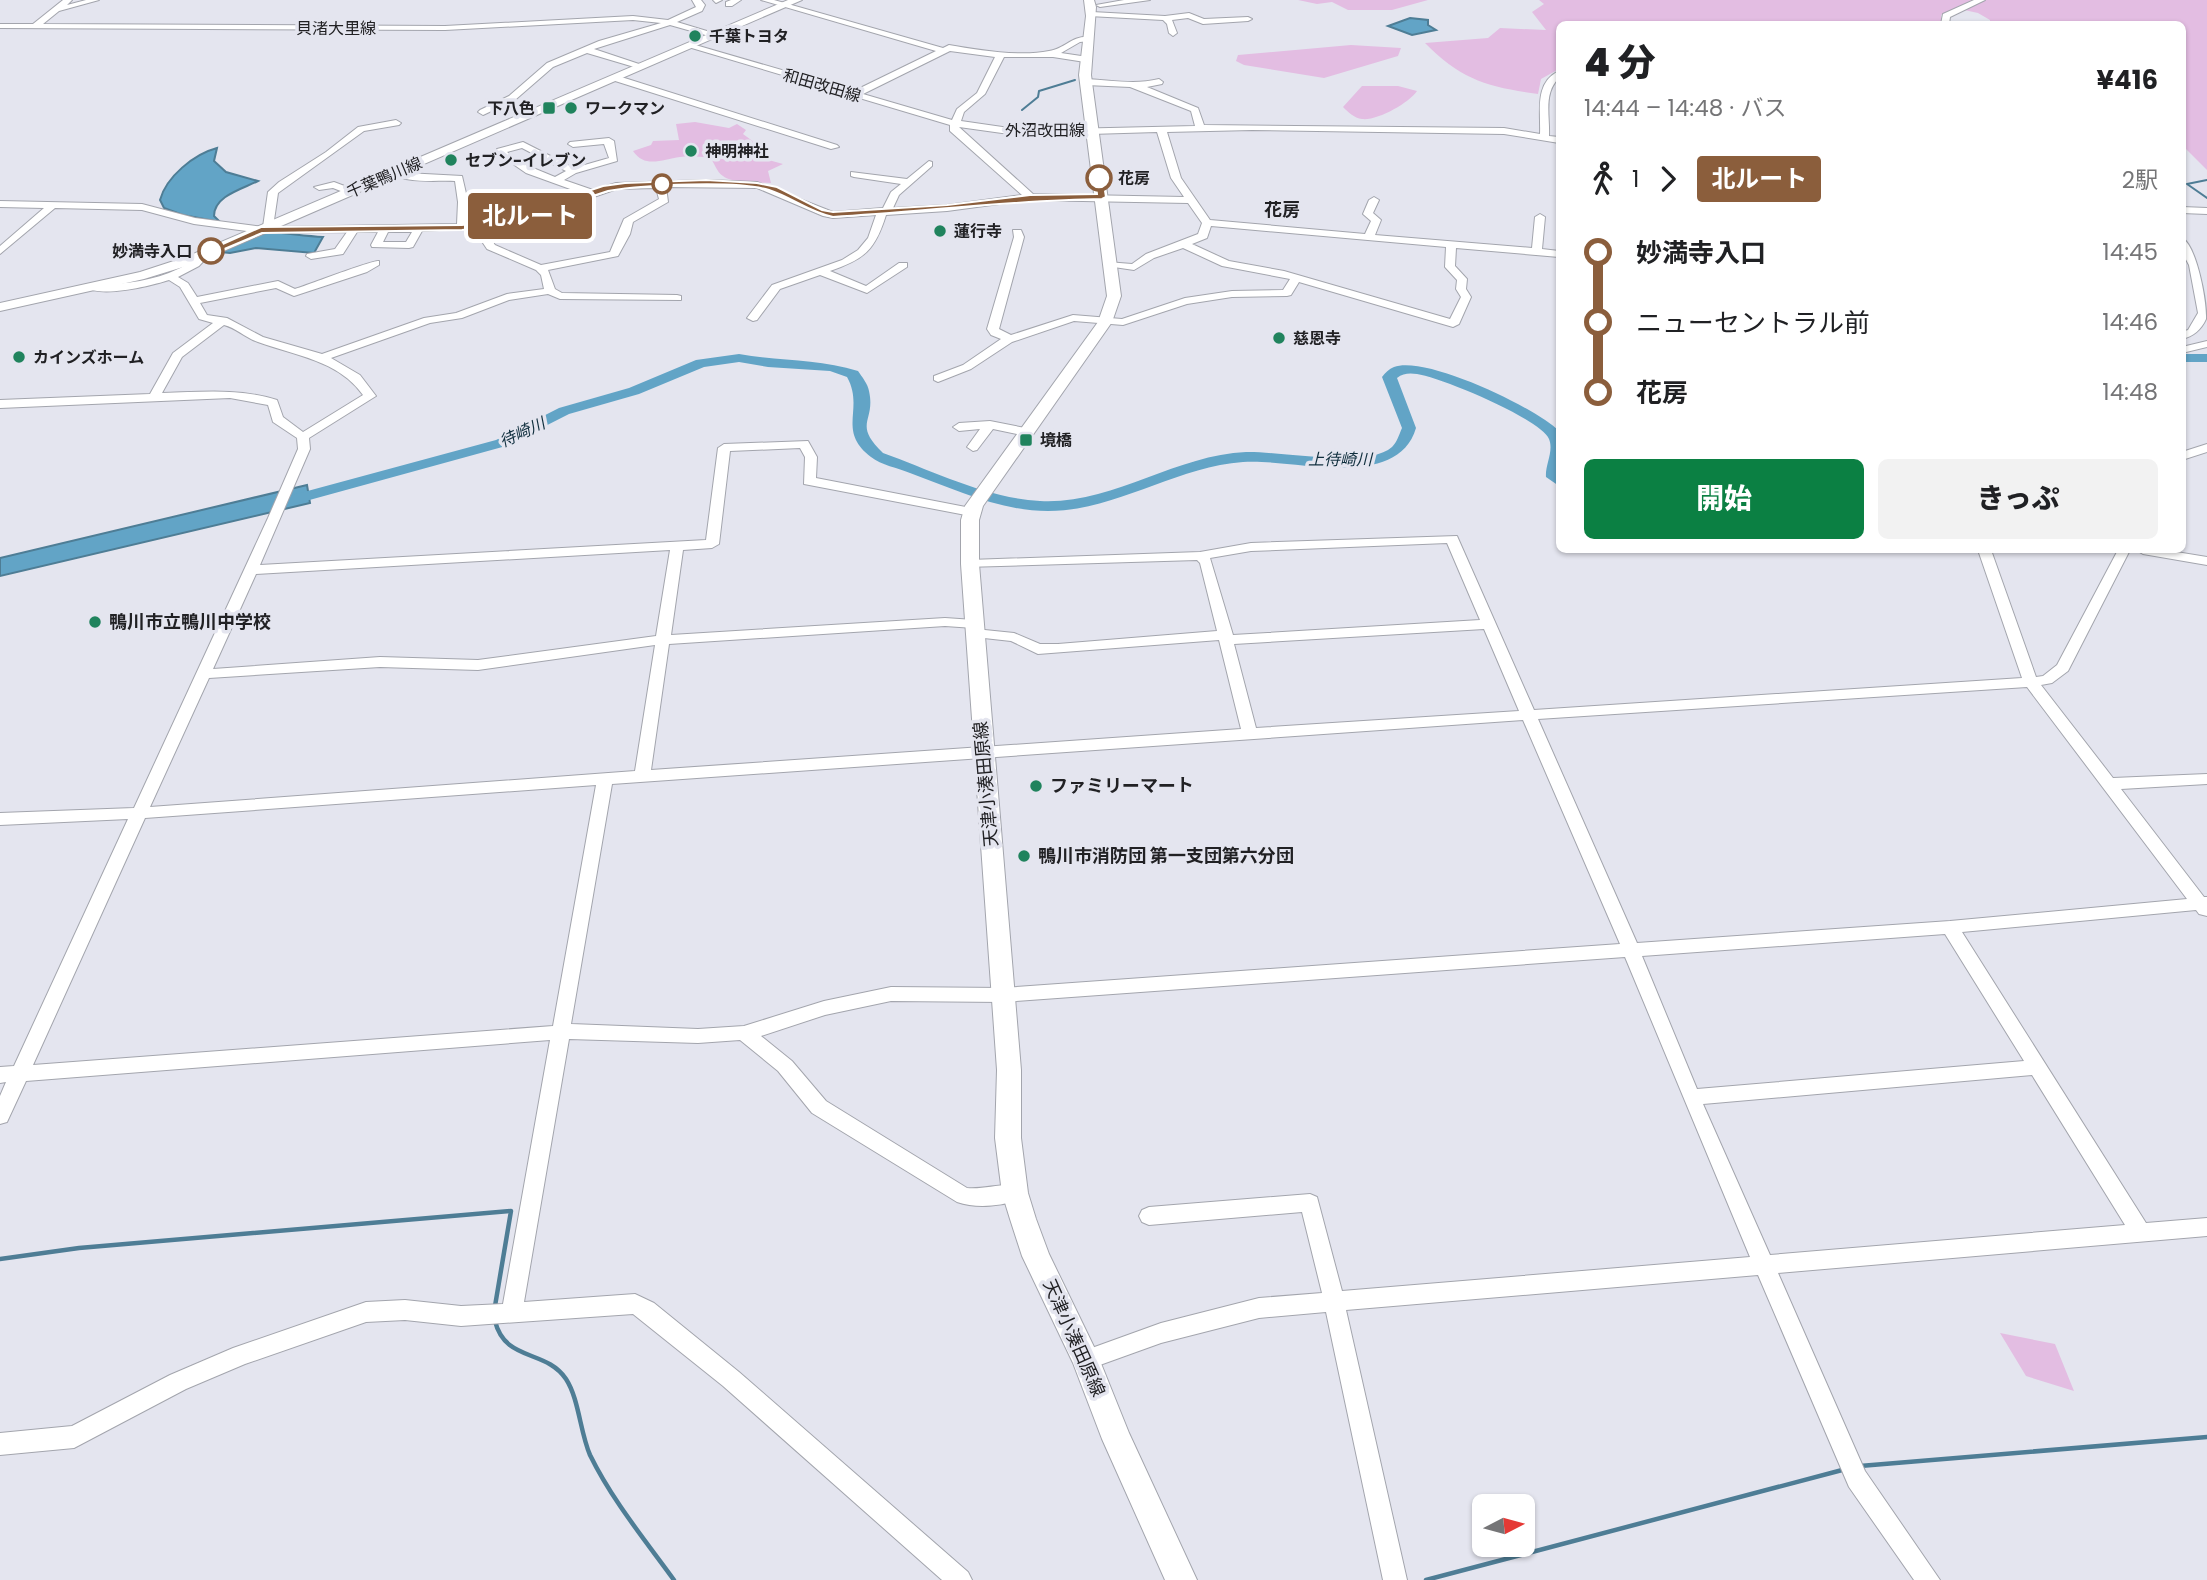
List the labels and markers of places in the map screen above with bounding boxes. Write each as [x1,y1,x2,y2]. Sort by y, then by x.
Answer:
place label: 千葉トヨタ [709,25,789,48]
marker: 千葉トヨタ [687,28,703,44]
place label: 下八色 [487,97,535,120]
place label: ワークマン [585,97,665,120]
marker: 下八色 [541,100,557,116]
marker: ワークマン [563,100,579,116]
place label: 神明神社 [705,140,769,163]
marker: 神明神社 [683,143,699,159]
place label: セブン-イレブン [465,149,586,172]
marker: セブン-イレブン [443,152,459,168]
marker: 花房 [1086,165,1112,191]
place label: 花房 [1118,167,1150,190]
unlabelled marker [652,174,672,194]
place label: 蓮行寺 [954,220,1002,243]
marker: 蓮行寺 [932,223,948,239]
marker: 妙満寺入口 [198,238,224,264]
place label: 妙満寺入口 [112,240,192,263]
place label: 慈恩寺 [1293,327,1341,350]
marker: 慈恩寺 [1271,330,1287,346]
place label: カインズホーム [33,346,144,369]
marker: カインズホーム [11,349,27,365]
place label: 境橋 [1040,429,1072,452]
marker: 境橋 [1018,432,1034,448]
place label: 鴨川市立鴨川中学校 [109,609,271,634]
marker: 鴨川市立鴨川中学校 [87,614,103,630]
place label: ファミリーマート [1050,773,1194,798]
marker: ファミリーマート [1028,778,1044,794]
place label: 鴨川市消防団 第一支団第六分団 [1038,843,1294,868]
marker: 鴨川市消防団 第一支団第六分団 [1016,848,1032,864]

